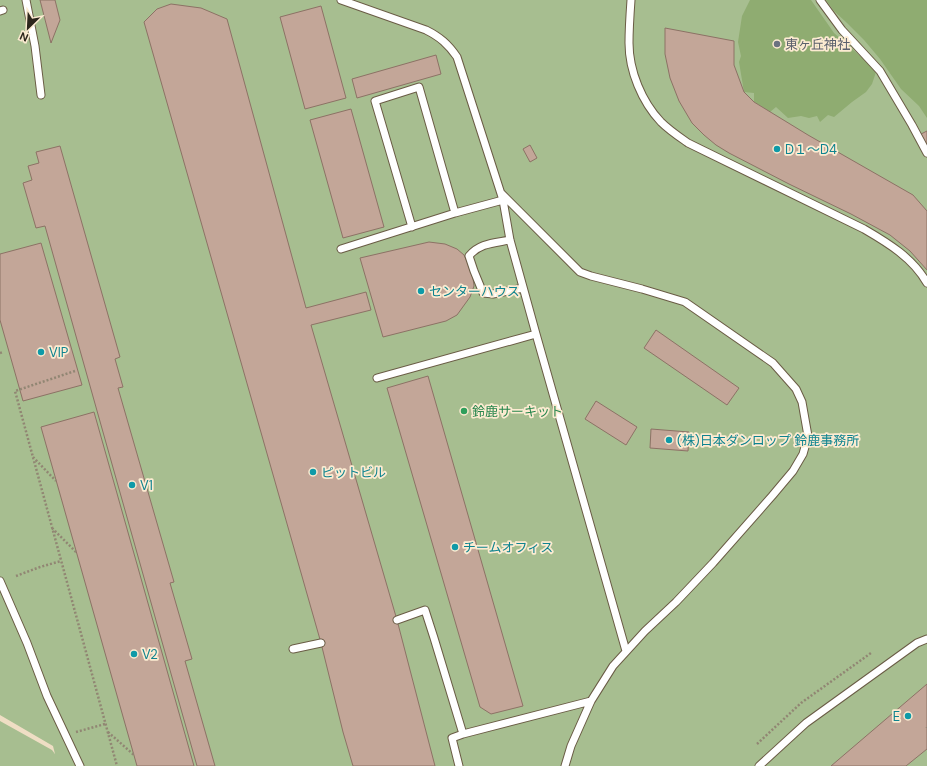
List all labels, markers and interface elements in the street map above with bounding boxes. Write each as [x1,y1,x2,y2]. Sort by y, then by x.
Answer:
north arrow [8,8,48,48]
text: N [17,29,30,45]
place label: 東ヶ丘神社 [785,36,850,53]
marker: 東ヶ丘神社 [772,39,782,49]
place label: D１～D4 [785,141,837,158]
marker: D１～D4 [772,144,782,154]
place label: センターハウス [429,283,520,300]
marker: センターハウス [416,286,426,296]
place label: VIP [49,344,69,361]
marker: VIP [36,347,46,357]
place label: 鈴鹿サーキット [472,403,563,420]
marker: 鈴鹿サーキット [459,406,469,416]
place label: (株)日本ダンロップ 鈴鹿事務所 [677,432,859,449]
marker: (株)日本ダンロップ 鈴鹿事務所 [664,435,674,445]
place label: ピットビル [321,464,386,481]
marker: ピットビル [308,467,318,477]
place label: V1 [140,477,153,494]
marker: V1 [127,480,137,490]
place label: チームオフィス [463,539,553,556]
marker: チームオフィス [450,542,460,552]
place label: V2 [142,646,158,663]
marker: V2 [129,649,139,659]
place label: E [893,708,900,725]
marker: E [903,711,913,721]

